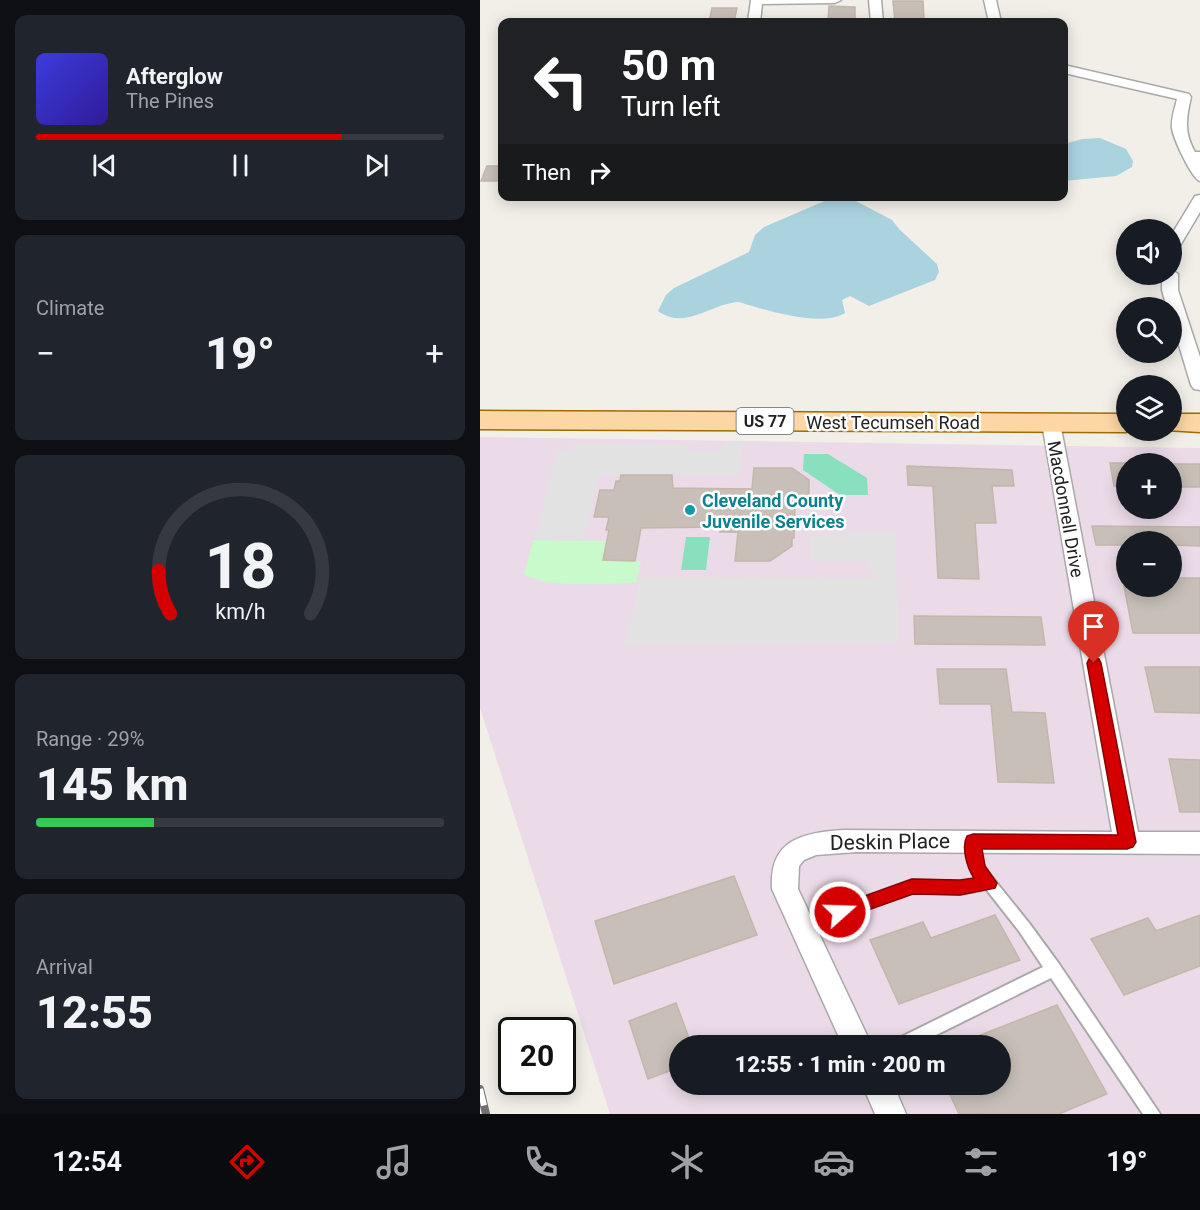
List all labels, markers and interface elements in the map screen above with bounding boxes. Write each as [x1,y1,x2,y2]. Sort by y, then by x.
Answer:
text: 50 m [621,41,716,90]
icon: left [522,42,600,120]
text: Afterglow [126,64,223,89]
text: The Pines [126,89,214,113]
text: Turn left [621,91,721,123]
icon: previous [88,149,121,182]
icon: pause [224,149,257,182]
icon: next [360,149,393,182]
icon: right [583,156,616,189]
text: Then [522,160,571,185]
map controls [1116,219,1182,597]
button: sound [1116,219,1182,285]
text: Climate [36,296,104,320]
button: search [1116,297,1182,363]
text: 19° [205,327,275,380]
text: − [36,334,55,373]
text: + [425,334,444,373]
button: layers [1116,375,1182,441]
road number: US 77 [736,408,794,434]
street label: West Tecumseh Road [806,412,980,433]
street label: Macdonnell Drive [1044,439,1088,579]
button: + [1116,453,1182,519]
place label: Cleveland County Juvenile Services [702,490,844,532]
marker: Cleveland County Juvenile Services [683,503,697,517]
text: 18 [204,530,276,603]
button: − [1116,531,1182,597]
text: km/h [215,599,265,624]
pin [1068,601,1119,663]
icon: arrive [1077,610,1110,643]
text: Range · 29% [36,727,144,751]
text: 145 km [36,758,188,811]
street label: Deskin Place [830,829,950,855]
position arrow [808,880,872,944]
text: Arrival [36,955,93,979]
text: 12:55 [36,986,153,1039]
speed limit sign: 20 [498,1017,576,1095]
text: 12:55 · 1 min · 200 m [735,1052,945,1077]
icon: directions [226,1141,268,1183]
icon: music [373,1141,415,1183]
icon: phone [520,1141,562,1183]
icon: climate [666,1141,708,1183]
icon: car [813,1141,855,1183]
icon: filters [960,1141,1002,1183]
text: 12:54 [52,1146,122,1178]
text: 19° [1106,1146,1148,1178]

